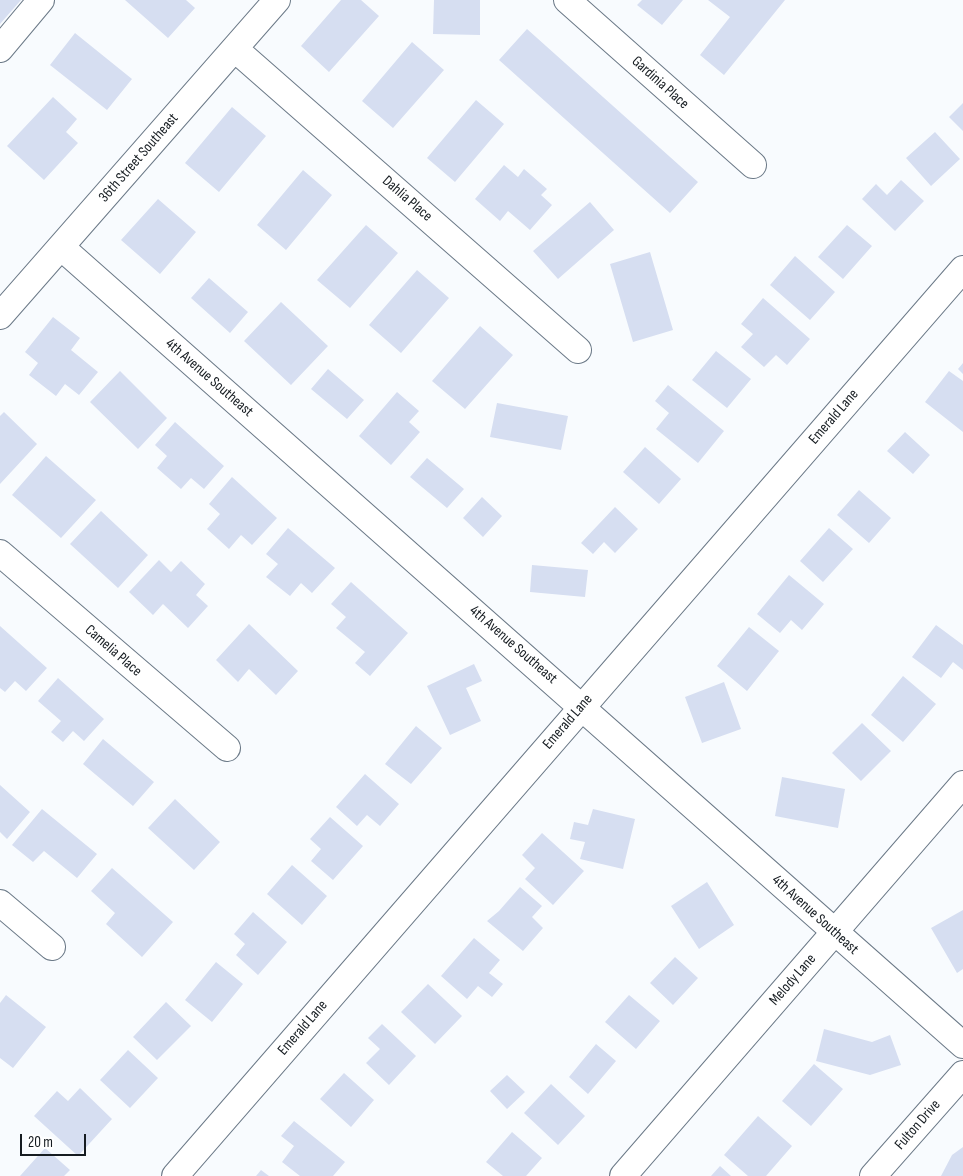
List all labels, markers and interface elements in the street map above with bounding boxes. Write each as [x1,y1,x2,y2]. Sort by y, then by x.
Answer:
street label: Gardinia Place [628,53,692,113]
street label: 36th Street Southeast [95,110,183,206]
street label: Dahlia Place [378,172,436,226]
street label: 4th Avenue Southeast [161,335,257,421]
street label: Emerald Lane [805,386,863,448]
street label: 4th Avenue Southeast [465,602,561,688]
street label: Camelia Place [81,621,145,681]
street label: Emerald Lane [539,691,597,753]
street label: 4th Avenue Southeast [768,871,862,959]
street label: Melody Lane [766,951,820,1009]
street label: Emerald Lane [274,997,332,1059]
street label: Fulton Drive [891,1096,945,1154]
scale bar [22,1124,89,1156]
text: 20 m [28,1133,53,1152]

